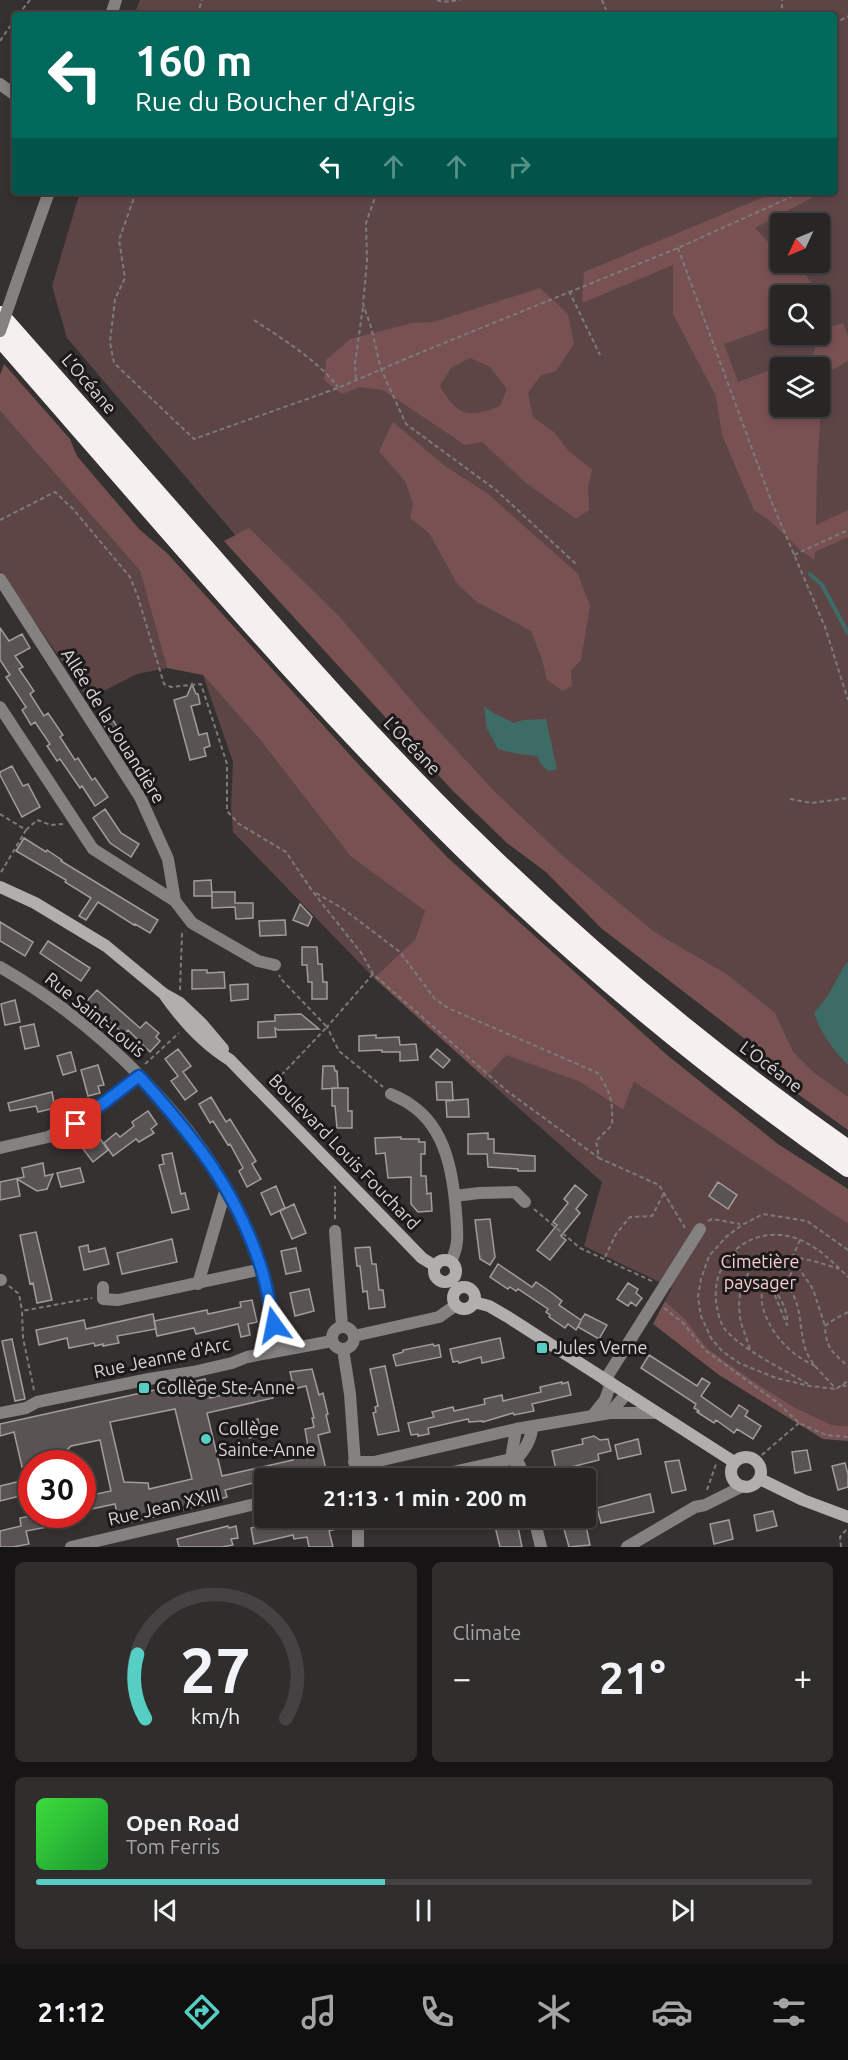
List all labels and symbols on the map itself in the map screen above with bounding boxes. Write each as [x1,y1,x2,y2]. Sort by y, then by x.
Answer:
north arrow [770,213,830,273]
street label: L’Océane [58,349,121,417]
street label: Allée de la Jouandière [58,644,170,807]
street label: L’Océane [380,712,445,778]
street label: Rue Saint-Louis [42,968,150,1061]
street label: L’Océane [737,1036,807,1096]
street label: Boulevard Louis Fouchard [265,1069,424,1233]
pin [50,1098,101,1149]
park label: Cimetière paysager [720,1251,800,1292]
position arrow [242,1293,306,1357]
street label: Rue Jeanne d'Arc [92,1333,232,1381]
place label: Jules Verne [554,1337,647,1357]
marker: Jules Verne [535,1341,549,1355]
place label: Collège Ste-Anne [156,1377,295,1397]
marker: Collège Ste-Anne [137,1381,151,1395]
place label: Collège Sainte-Anne [218,1418,316,1459]
marker: Collège Sainte-Anne [199,1432,213,1446]
speed limit sign: 30 [18,1450,96,1528]
street label: Rue Jean XXIII [106,1483,222,1529]

